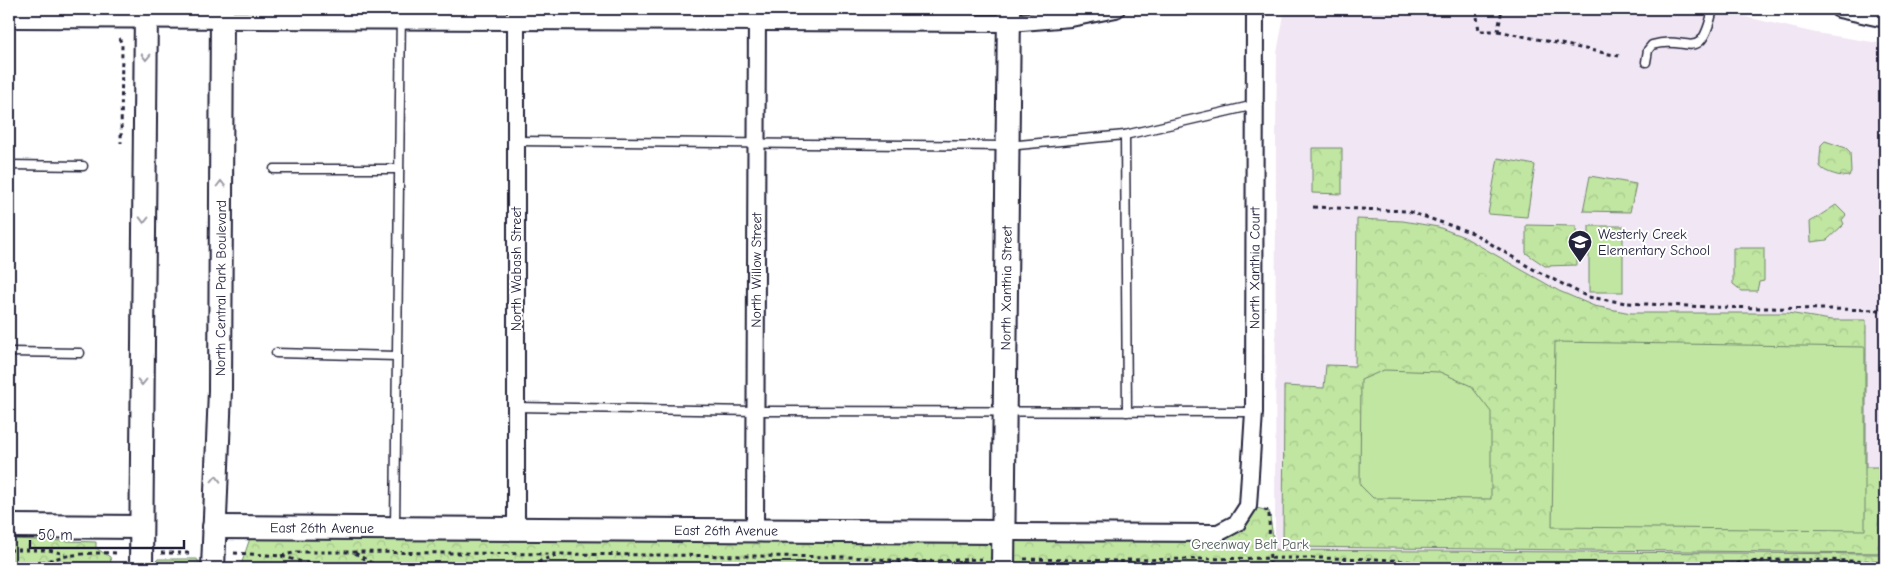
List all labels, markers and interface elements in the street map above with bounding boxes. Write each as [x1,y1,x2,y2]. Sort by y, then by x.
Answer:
one-way arrow [141,54,151,62]
one-way arrow [216,179,226,187]
street label: North Central Park Boulevard [212,200,229,376]
street label: North Wabash Street [508,206,525,331]
street label: North Xanthia Court [1246,206,1263,329]
street label: North Willow Street [747,211,765,328]
one-way arrow [139,216,149,224]
street label: North Xanthia Street [997,225,1015,350]
place label: Westerly Creek Elementary School [1598,226,1710,259]
school or university icon: Westerly Creek Elementary School [1567,229,1593,263]
one-way arrow [137,379,147,387]
one-way arrow [211,474,222,482]
scale bar [30,517,184,549]
street label: East 26th Avenue [270,519,374,537]
street label: East 26th Avenue [674,521,778,539]
text: 50 m [38,526,73,544]
park label: Greenway Belt Park [1191,536,1309,553]

